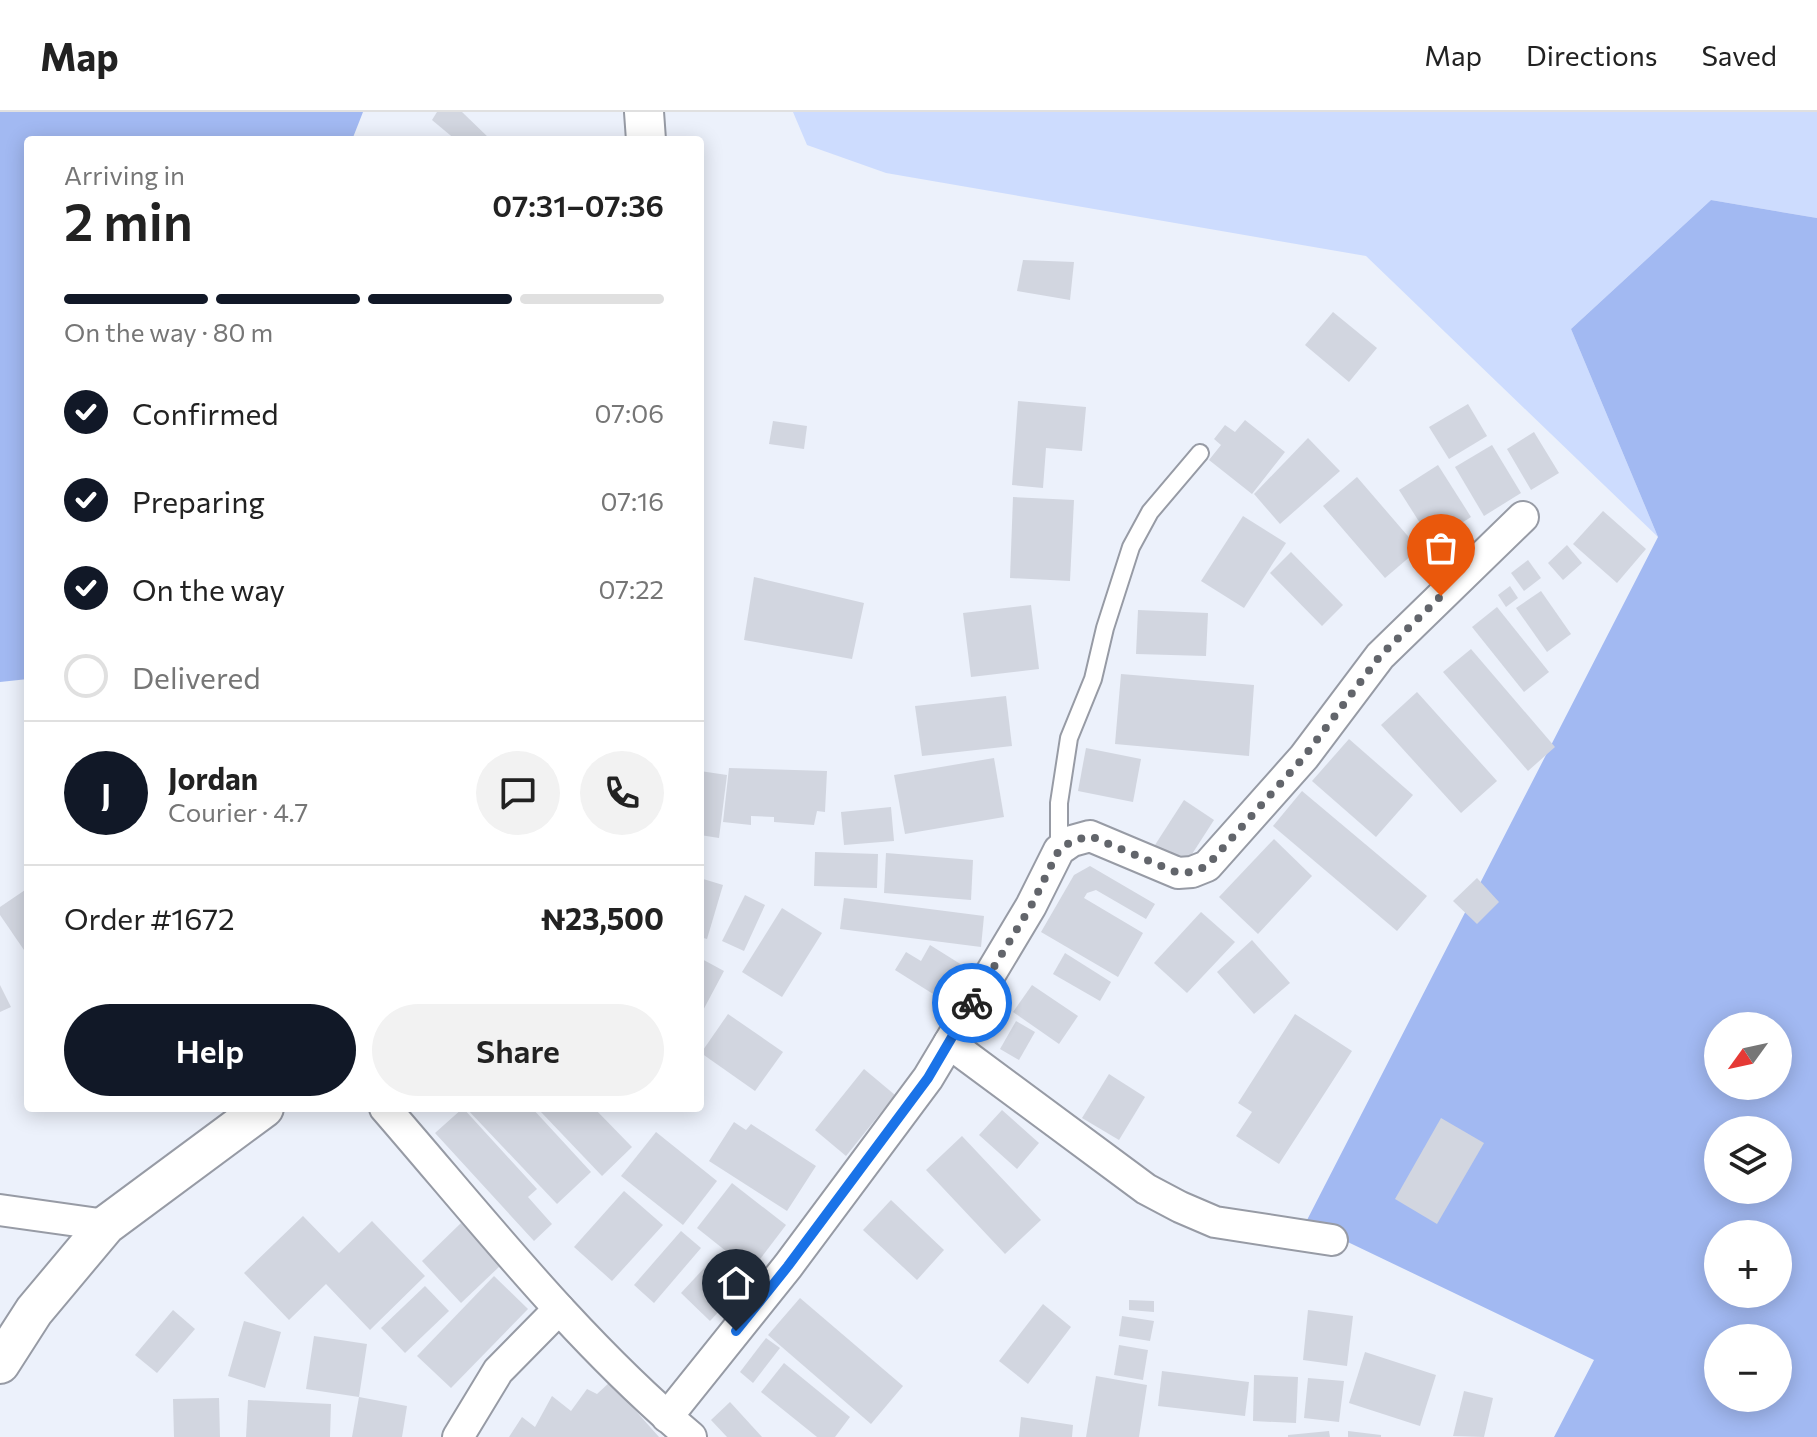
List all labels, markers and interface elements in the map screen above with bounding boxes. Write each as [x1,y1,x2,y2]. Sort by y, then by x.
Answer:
text: Map [40,32,119,79]
text: Map [1424,38,1482,72]
text: Directions [1526,38,1657,72]
text: Saved [1701,38,1777,72]
text: Arriving in [64,159,185,190]
text: 07:31–07:36 [492,186,664,223]
text: 2 min [64,188,193,252]
text: On the way · 80 m [64,316,273,347]
icon: check [64,390,108,434]
text: Confirmed [132,394,279,431]
text: 07:06 [595,397,664,428]
icon: check [64,478,108,522]
text: Preparing [132,482,265,519]
text: 07:16 [600,485,664,516]
pin [1407,514,1475,596]
icon: bag [1419,526,1463,570]
icon: check [64,566,108,610]
text: On the way [132,570,285,607]
text: 07:22 [598,573,664,604]
text: Delivered [132,658,261,695]
button: chat [476,751,560,835]
button: phone [580,751,664,835]
text: Jordan [168,759,258,796]
text: J [101,775,111,812]
text: Courier · 4.7 [168,796,308,827]
text: Order #1672 [64,899,235,936]
text: ₦23,500 [541,899,664,936]
courier [932,963,1012,1043]
icon: bike [950,981,994,1025]
button: Help [64,1004,356,1096]
button: Share [372,1004,664,1096]
north arrow [1704,1012,1792,1100]
map controls [1704,1012,1792,1412]
button: layers [1704,1116,1792,1204]
button: + [1704,1220,1792,1308]
pin [702,1249,770,1331]
icon: home [714,1261,758,1305]
button: − [1704,1324,1792,1412]

